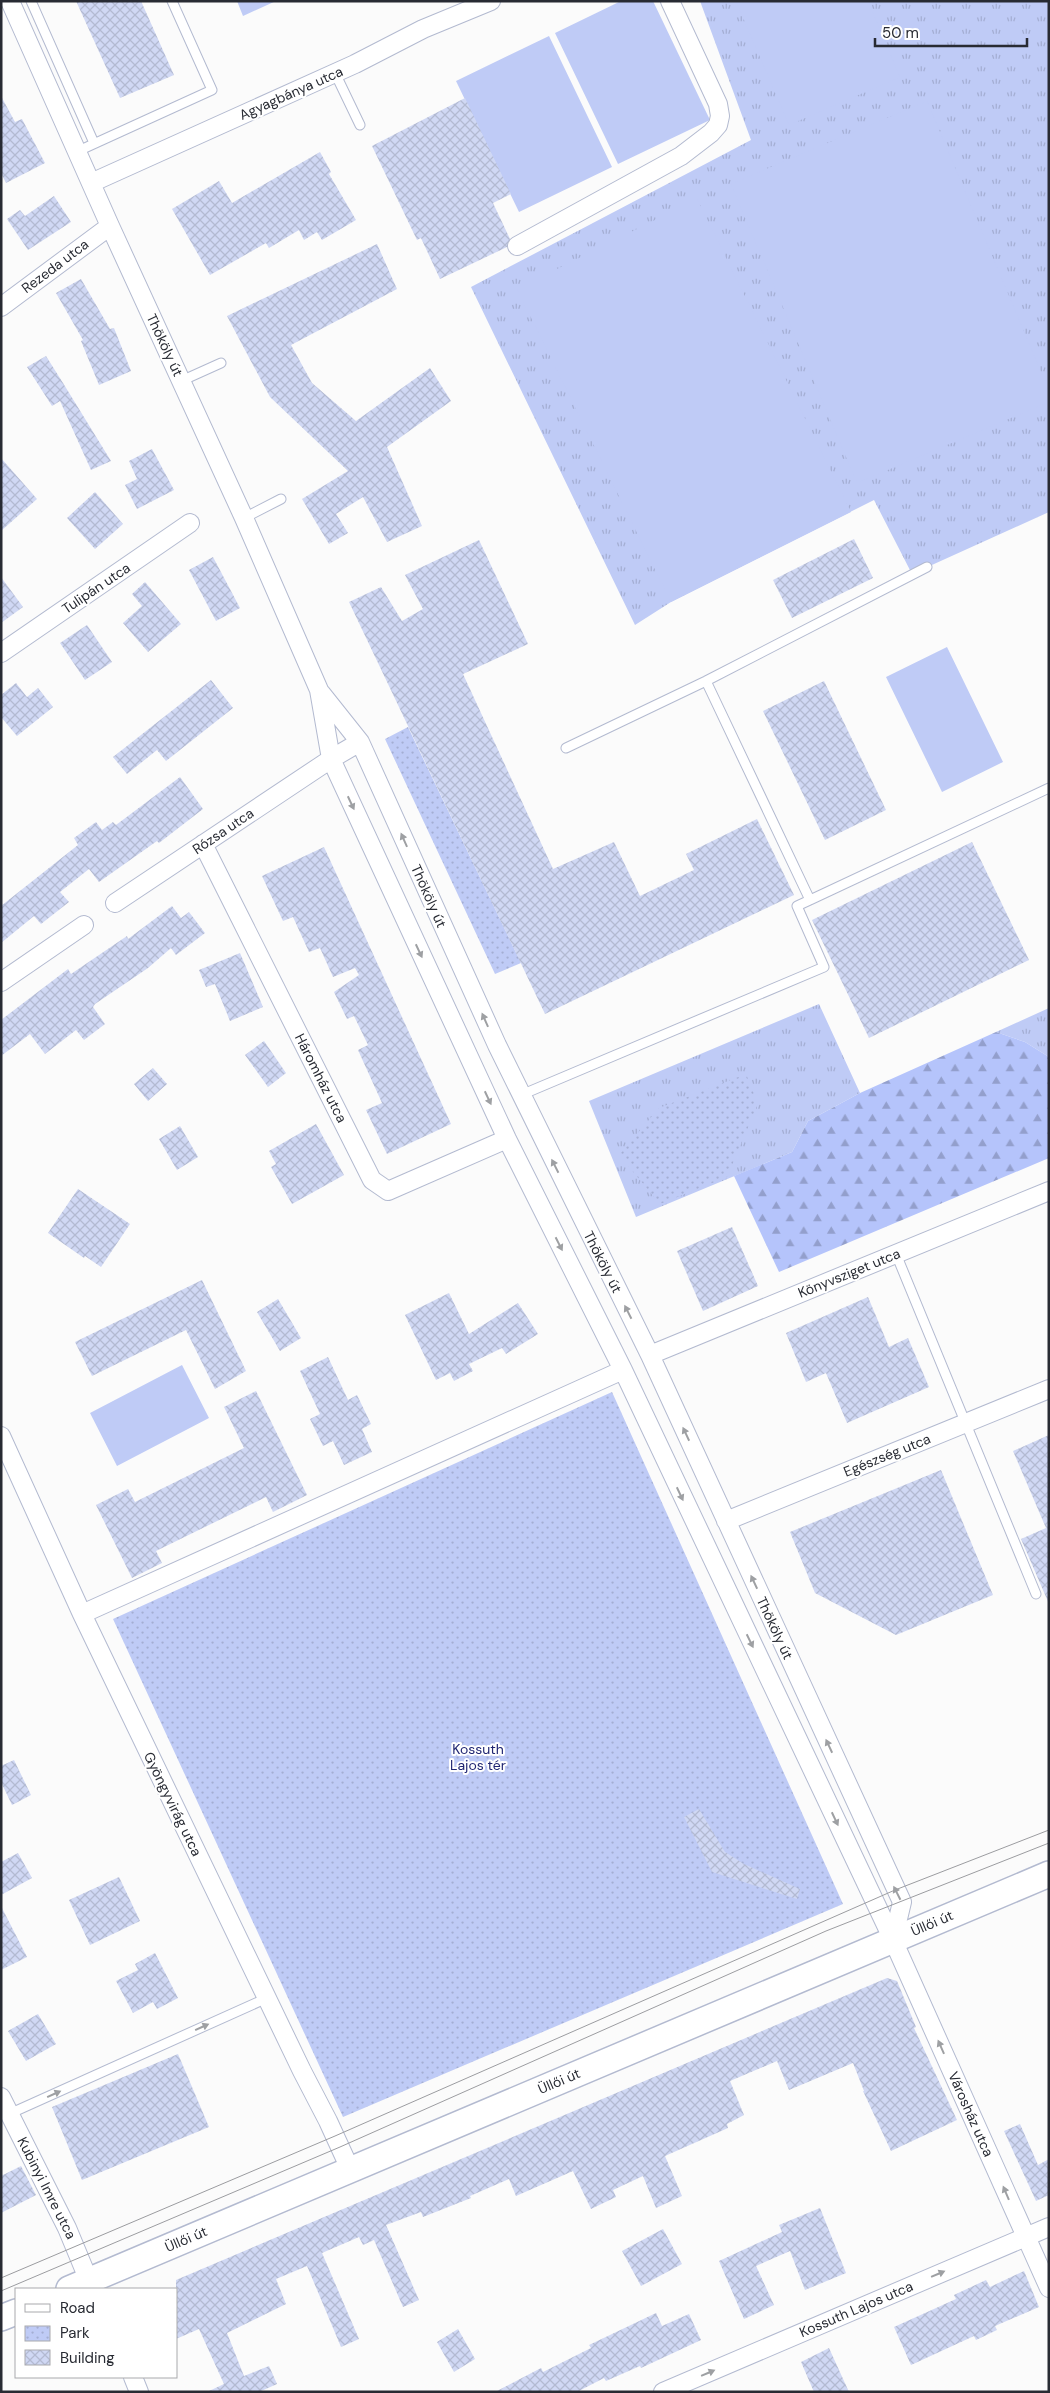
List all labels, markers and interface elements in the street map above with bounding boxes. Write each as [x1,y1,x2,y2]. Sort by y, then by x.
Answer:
scale bar [875,15,1028,47]
text: 50 m [882,23,919,43]
street label: Agyagbánya utca [236,62,346,124]
street label: Rezeda utca [18,235,92,297]
street label: Thököly út [143,311,187,379]
street label: Tulipán utca [58,559,134,617]
one-way arrow [348,796,356,810]
street label: Rózsa utca [189,804,257,858]
one-way arrow [399,833,407,847]
street label: Thököly út [407,862,451,930]
one-way arrow [415,943,424,958]
one-way arrow [481,1013,489,1027]
street label: Háromház utca [291,1030,351,1126]
one-way arrow [484,1091,492,1105]
one-way arrow [551,1159,559,1173]
street label: Thököly út [580,1228,626,1296]
one-way arrow [555,1237,563,1251]
street label: Könyvsziget utca [795,1244,903,1302]
one-way arrow [624,1305,632,1319]
one-way arrow [681,1427,689,1441]
street label: Egészség utca [841,1429,933,1481]
one-way arrow [677,1487,685,1501]
one-way arrow [749,1575,757,1589]
street label: Thököly út [753,1594,797,1662]
one-way arrow [746,1634,754,1648]
one-way arrow [824,1739,832,1753]
park label: Kossuth Lajos tér [450,1740,506,1774]
street label: Gyöngyvirág utca [140,1749,206,1859]
one-way arrow [831,1812,839,1826]
one-way arrow [893,1886,901,1900]
street label: Üllői út [908,1906,956,1940]
one-way arrow [195,2023,209,2031]
one-way arrow [937,2040,945,2054]
street label: Üllői út [535,2064,583,2098]
street label: Városház utca [944,2069,998,2159]
one-way arrow [47,2089,61,2097]
street label: Kubinyi Imre utca [14,2134,80,2242]
one-way arrow [1001,2185,1009,2200]
street label: Üllői út [162,2222,210,2256]
one-way arrow [931,2270,945,2278]
street label: Kossuth Lajos utca [796,2277,916,2341]
legend [15,2288,178,2378]
text: Road [60,2298,95,2318]
text: Park [60,2323,90,2343]
text: Building [60,2348,115,2368]
one-way arrow [701,2368,715,2376]

